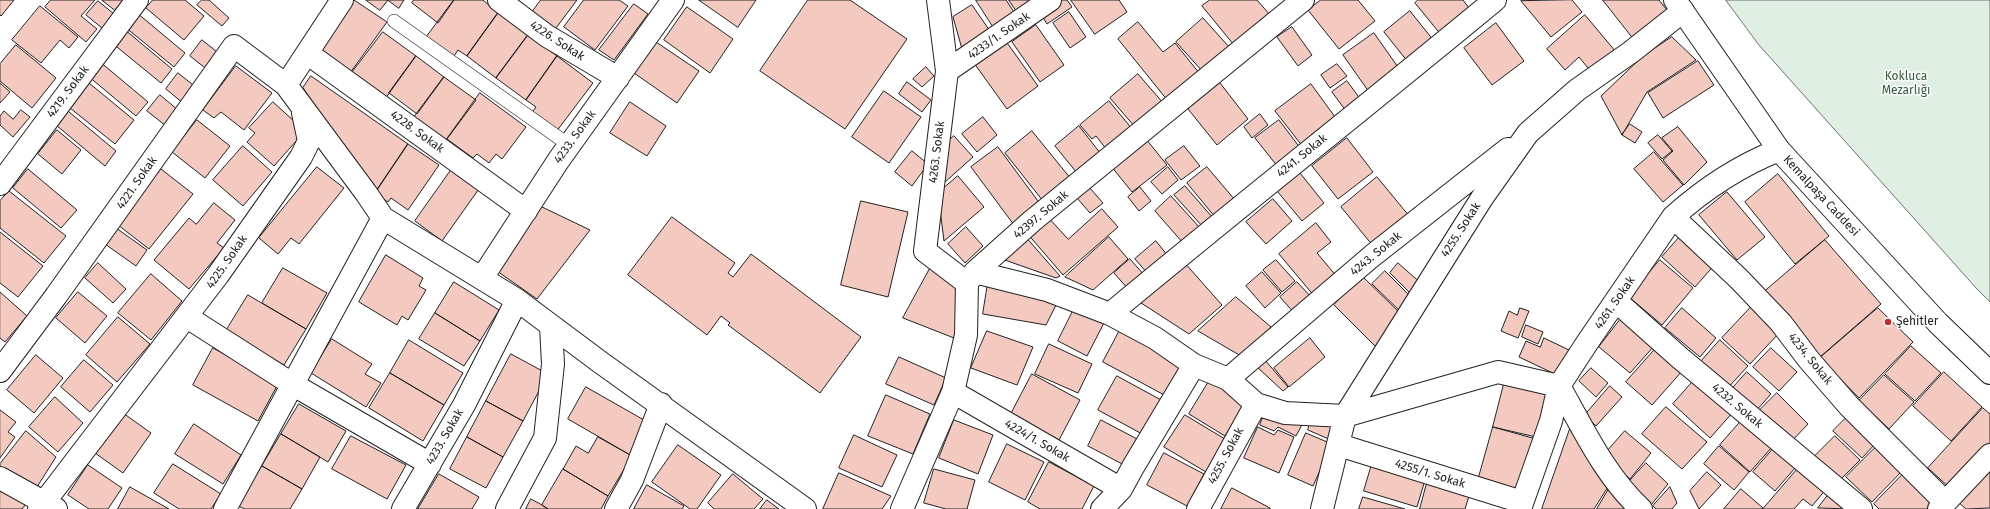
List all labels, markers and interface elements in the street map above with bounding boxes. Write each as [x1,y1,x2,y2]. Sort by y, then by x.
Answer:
street label: 4233/1. Sokak [965,9,1033,63]
street label: 4226. Sokak [527,18,587,64]
street label: 4219. Sokak [44,63,92,121]
park label: Kokluca Mezarlığı [1882,70,1930,98]
street label: 4228. Sokak [387,108,447,156]
street label: 4233. Sokak [551,108,599,166]
street label: 4263. Sokak [926,120,948,184]
street label: 4241. Sokak [1274,131,1330,181]
street label: Kemalpaşa Caddesi [1780,153,1862,239]
street label: 4221. Sokak [114,154,160,212]
street label: 42397. Sokak [1010,188,1072,242]
street label: 4255. Sokak [1438,200,1484,260]
street label: 4243. Sokak [1347,229,1405,279]
street label: 4225. Sokak [203,232,251,292]
street label: 4261. Sokak [1592,274,1638,332]
place label: Şehitler [1896,315,1938,329]
marker: Şehitler [1883,317,1893,327]
street label: 4234. Sokak [1785,330,1835,388]
street label: 4232. Sokak [1709,381,1765,431]
street label: 4233. Sokak [423,406,467,468]
street label: 4224/1. Sokak [1002,417,1072,465]
street label: 4255. Sokak [1205,425,1247,487]
street label: 4255/1. Sokak [1393,456,1467,492]

